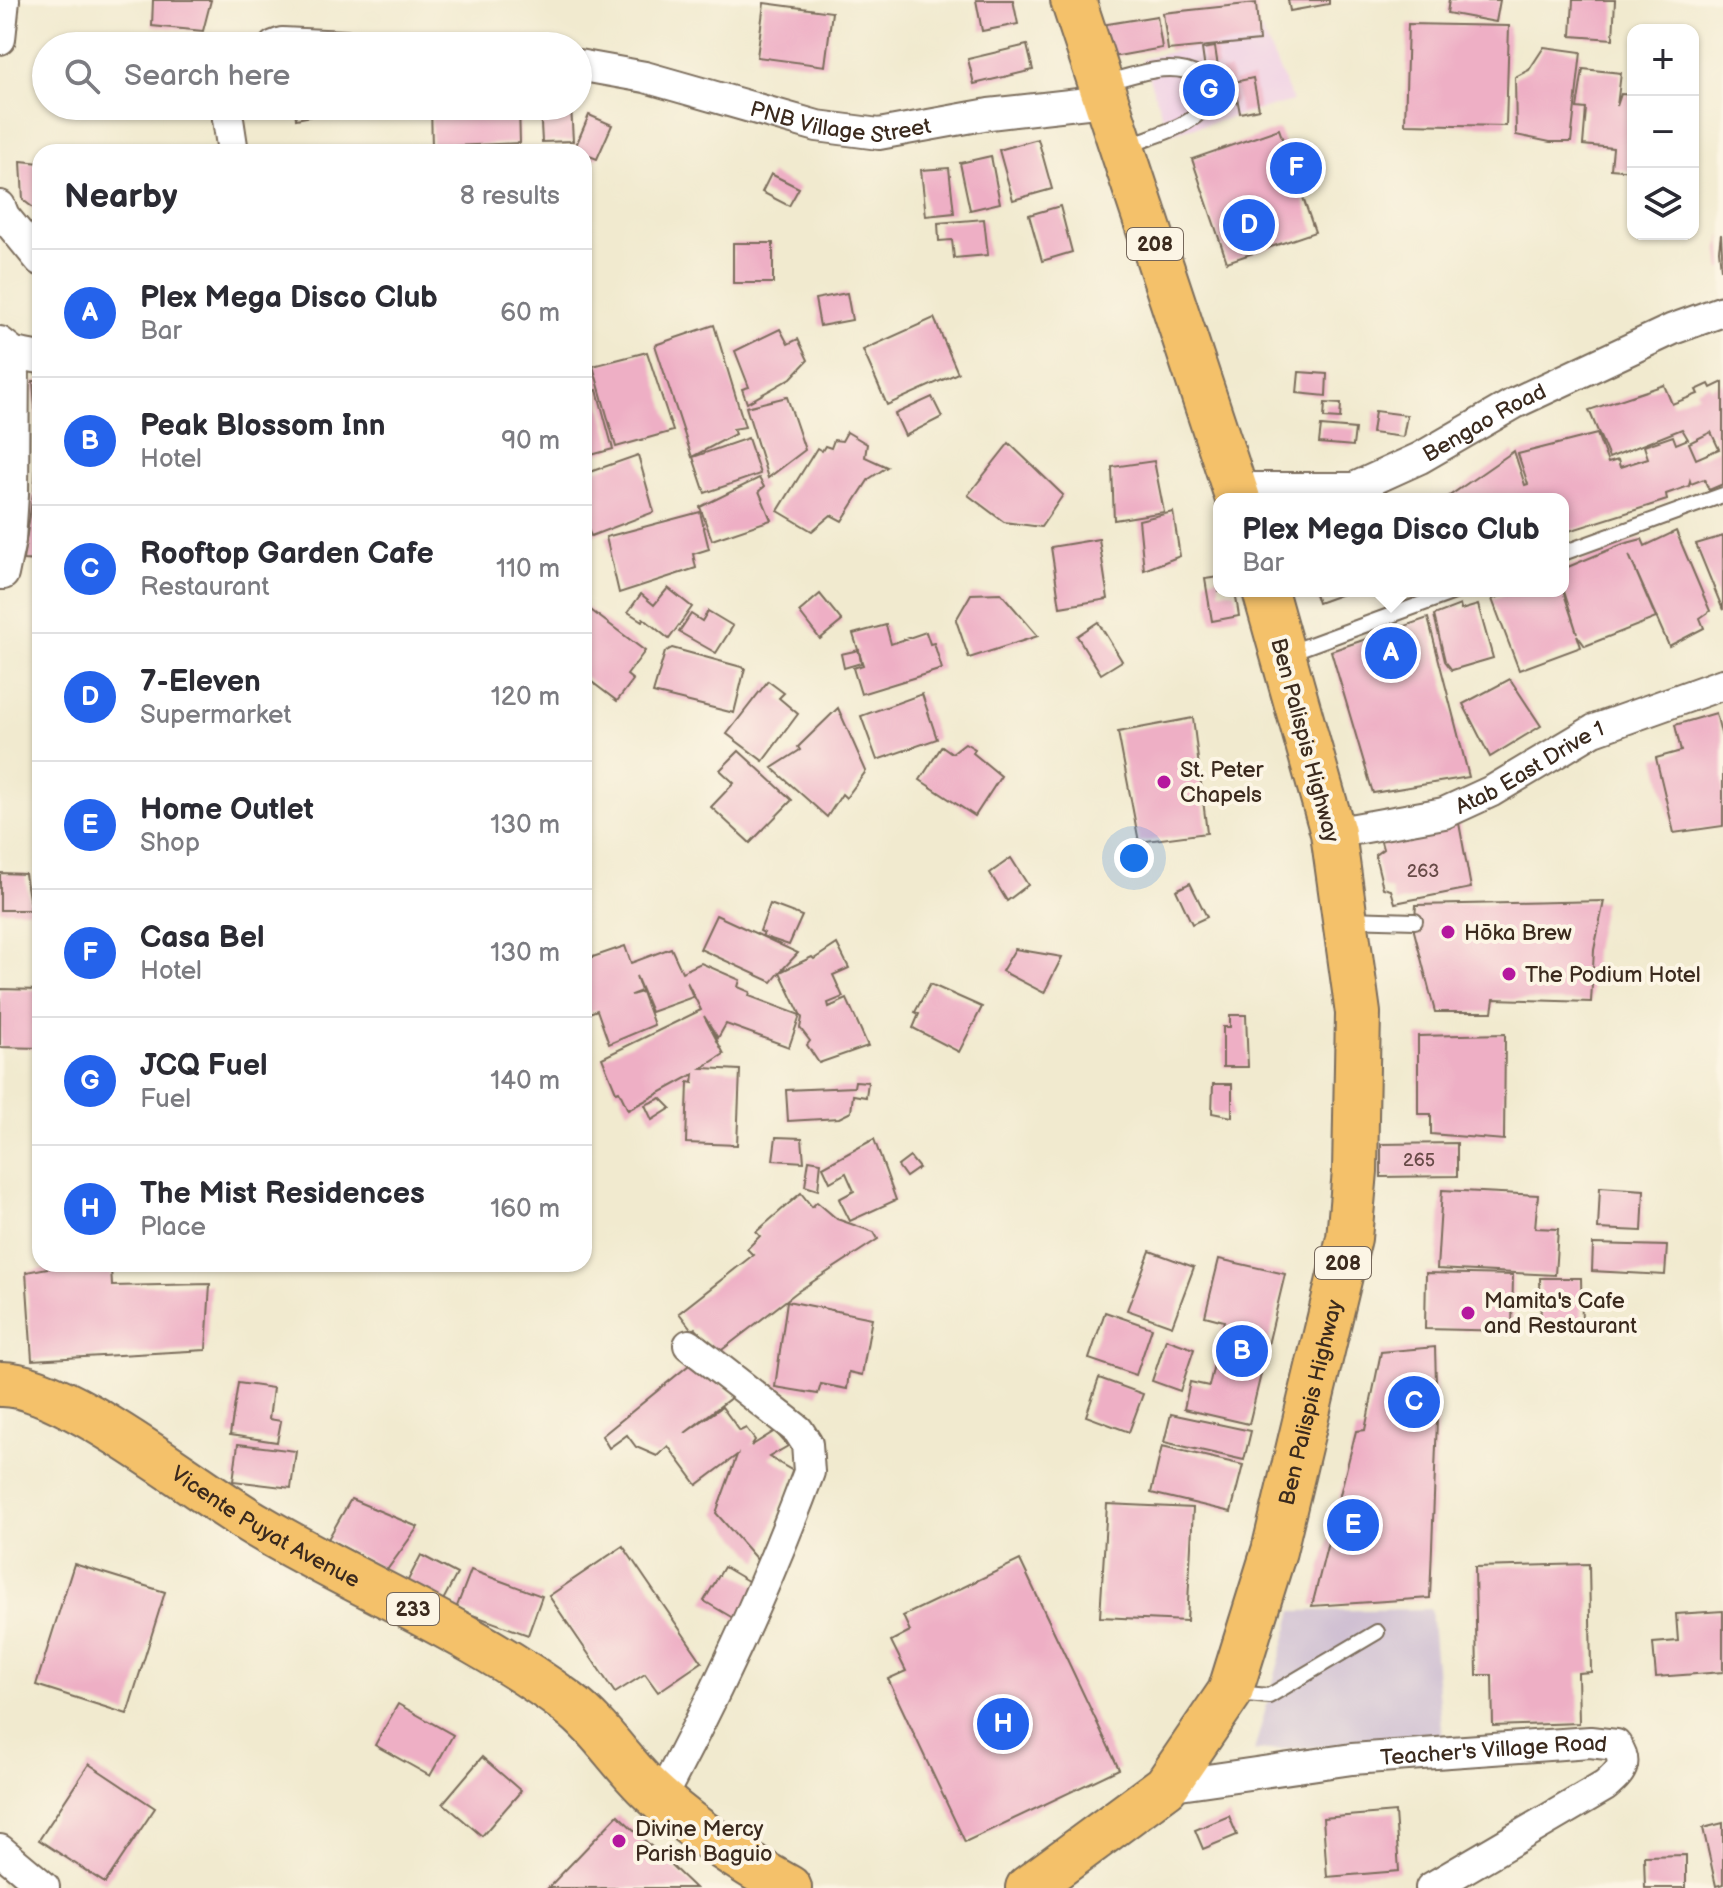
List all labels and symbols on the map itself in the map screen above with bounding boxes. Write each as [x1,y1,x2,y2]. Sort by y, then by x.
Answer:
pin: G [1183,60,1235,120]
street label: PNB Village Street [747,96,933,150]
pin: F [1270,138,1322,198]
pin: D [1223,195,1275,255]
road number: 208 [1127,228,1183,260]
street label: Bengao Road [1418,378,1551,469]
pin: A [1365,623,1417,683]
street label: Ben Palispis Highway [1264,635,1345,846]
street label: Atab East Drive 1 [1451,716,1608,821]
place label: St. Peter Chapels [1180,757,1264,809]
marker: St. Peter Chapels [1155,773,1173,791]
your location [1114,838,1154,878]
house number: 263 [1407,861,1439,882]
place label: Hōka Brew [1464,920,1572,947]
marker: Hōka Brew [1439,923,1457,941]
place label: The Podium Hotel [1525,962,1701,989]
marker: The Podium Hotel [1500,965,1518,983]
house number: 265 [1403,1150,1435,1171]
road number: 208 [1315,1247,1371,1279]
place label: Mamita's Cafe and Restaurant [1484,1288,1637,1340]
street label: Ben Palispis Highway [1273,1297,1349,1508]
marker: Mamita's Cafe and Restaurant [1459,1304,1477,1322]
pin: B [1216,1321,1268,1381]
pin: C [1388,1372,1440,1432]
street label: Vicente Puyat Avenue [166,1461,364,1594]
pin: E [1327,1495,1379,1555]
road number: 233 [387,1593,439,1625]
pin: H [977,1694,1029,1754]
street label: Teacher's Village Road [1379,1730,1608,1772]
place label: Divine Mercy Parish Baguio [635,1816,773,1868]
marker: Divine Mercy Parish Baguio [610,1832,628,1850]

